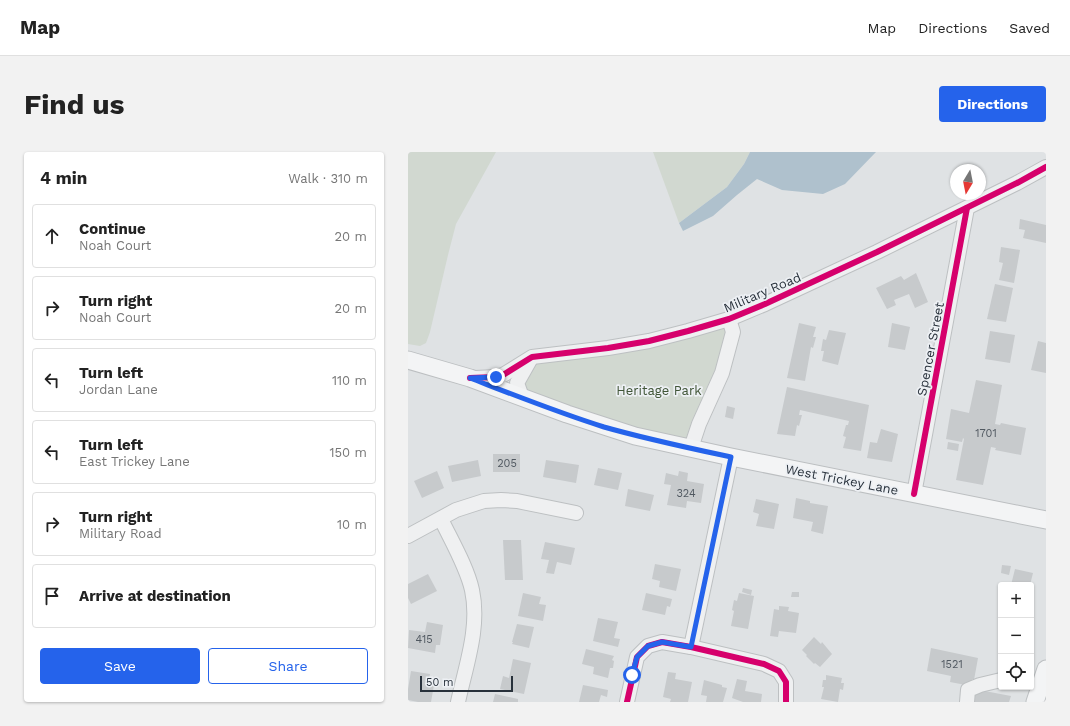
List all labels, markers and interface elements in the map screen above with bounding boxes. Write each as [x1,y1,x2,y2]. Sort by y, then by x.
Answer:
text: Map [20,16,60,39]
text: Map [868,20,896,36]
text: Directions [918,20,987,36]
text: Saved [1009,20,1050,36]
button: Directions [939,86,1046,122]
text: Find us [24,88,124,121]
north arrow [950,164,986,200]
text: 4 min [40,168,87,188]
text: Walk · 310 m [288,171,368,186]
text: Continue [79,220,146,238]
icon: ahead [41,225,63,247]
text: 20 m [335,229,367,244]
text: Noah Court [79,238,151,253]
street label: Military Road [721,269,803,316]
text: Turn right [79,292,152,310]
icon: right [41,297,63,319]
street label: Spencer Street [914,300,947,397]
text: 20 m [335,301,367,316]
text: Noah Court [79,310,151,325]
text: Turn left [79,364,143,382]
route end [487,368,505,386]
icon: left [41,369,63,391]
text: 110 m [332,373,367,388]
text: Jordan Lane [79,382,158,397]
park label: Heritage Park [616,383,702,398]
house number: 1701 [975,427,997,440]
text: Turn left [79,436,143,454]
icon: left [41,441,63,463]
text: 150 m [329,445,367,460]
text: East Trickey Lane [79,454,190,469]
house number: 205 [497,457,517,470]
street label: West Trickey Lane [784,461,900,498]
house number: 324 [676,487,696,500]
text: Turn right [79,508,152,526]
icon: right [41,513,63,535]
text: 10 m [337,517,367,532]
text: Military Road [79,526,162,541]
map controls [998,582,1034,690]
button: + [998,582,1034,618]
icon: arrive [41,585,63,607]
text: Arrive at destination [79,587,231,605]
button: − [998,618,1034,654]
house number: 415 [415,633,433,646]
button: Save [40,648,200,684]
button: Share [208,648,368,684]
button: locate [998,654,1034,690]
house number: 1521 [941,658,963,671]
route start [623,666,641,684]
scale bar [420,674,513,693]
text: 50 m [426,676,453,689]

